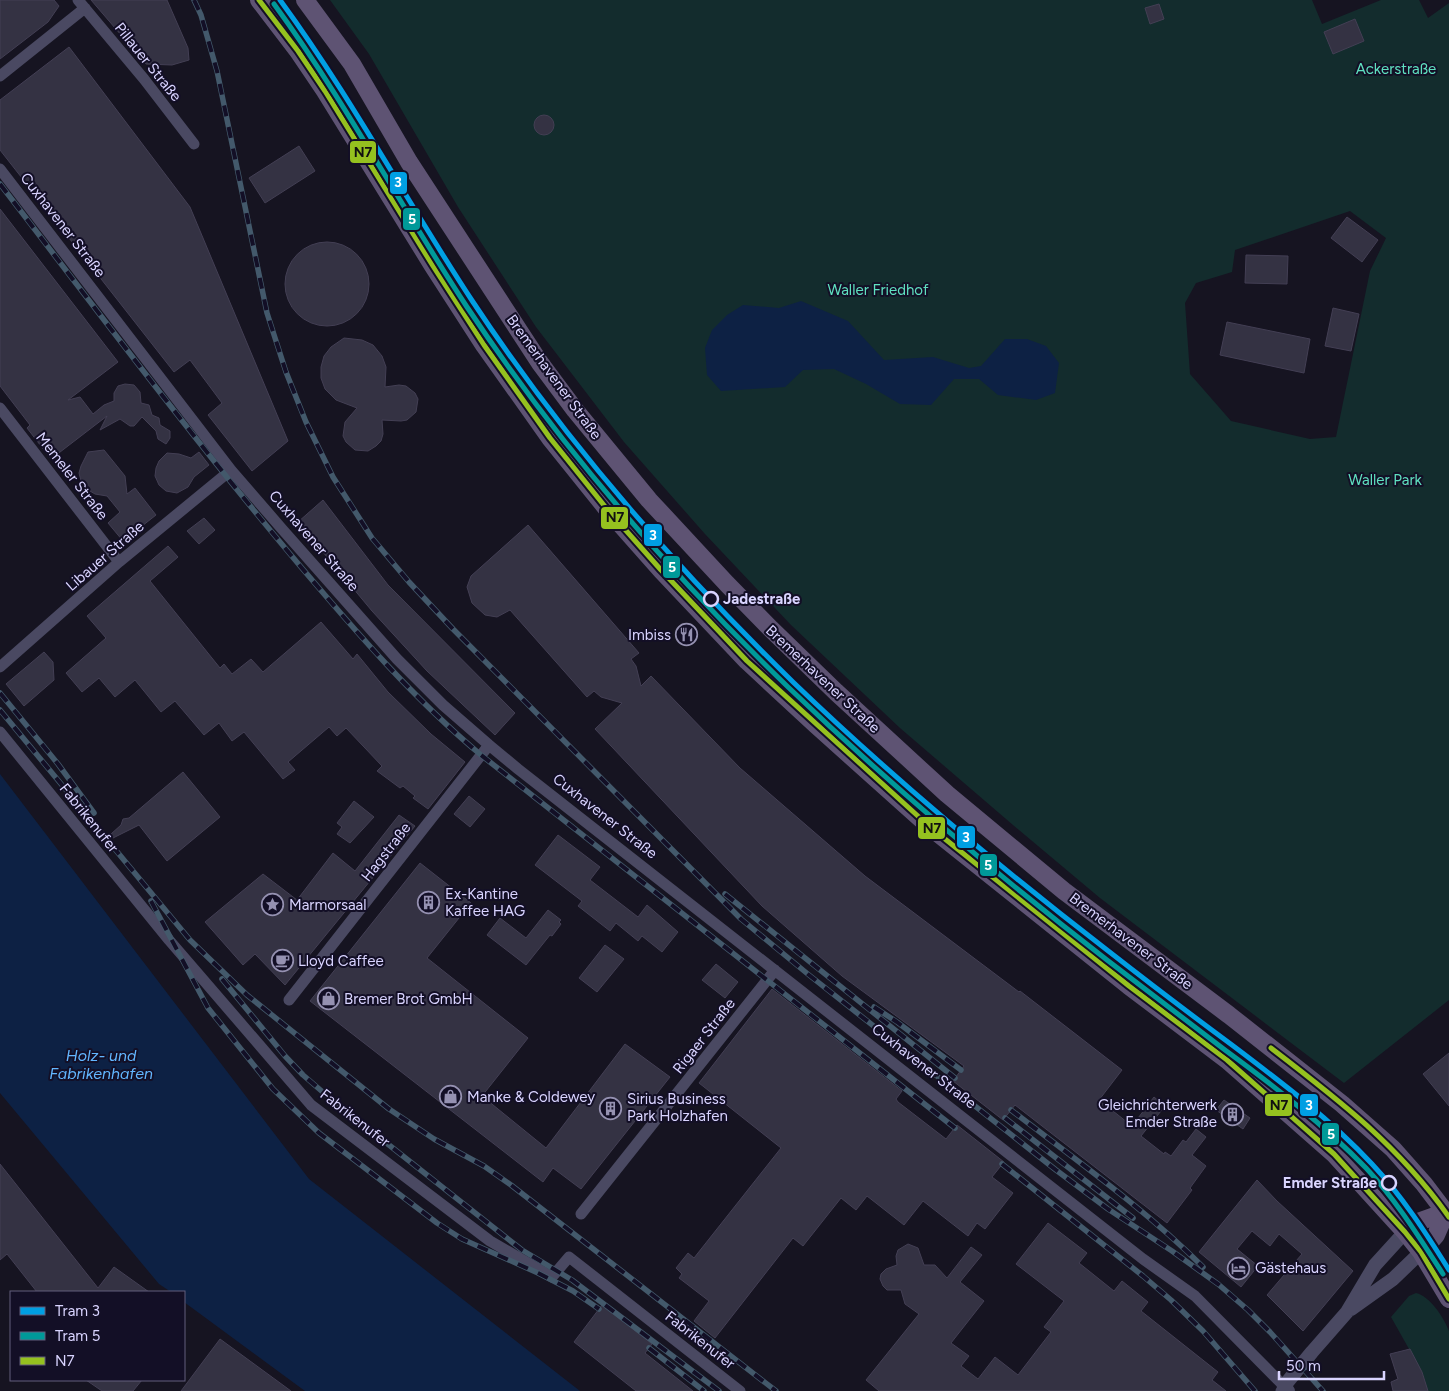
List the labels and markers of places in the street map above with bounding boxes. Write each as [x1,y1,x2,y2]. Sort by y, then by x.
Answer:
place label: Jadestraße [723,590,801,608]
marker: Jadestraße [703,591,719,607]
restaurant icon: Imbiss [675,623,699,647]
place label: Imbiss [628,626,671,644]
place label: Ex-Kantine Kaffee HAG [445,885,525,920]
building icon: Ex-Kantine Kaffee HAG [417,891,441,915]
place icon: Marmorsaal [261,893,285,917]
place label: Marmorsaal [289,896,367,914]
cafe icon: Lloyd Caffee [270,949,294,973]
place label: Lloyd Caffee [298,952,384,970]
shop icon: Bremer Brot GmbH [316,987,340,1011]
place label: Bremer Brot GmbH [344,990,473,1008]
shop icon: Manke & Coldewey [439,1085,463,1109]
place label: Manke & Coldewey [467,1088,595,1106]
place label: Sirius Business Park Holzhafen [627,1090,728,1125]
building icon: Sirius Business Park Holzhafen [599,1096,623,1120]
place label: Gleichrichterwerk Emder Straße [1098,1096,1218,1131]
building icon: Gleichrichterwerk Emder Straße [1221,1102,1245,1126]
place label: Emder Straße [1283,1174,1378,1192]
marker: Emder Straße [1381,1175,1397,1191]
hotel icon: Gästehaus [1227,1256,1251,1280]
place label: Gästehaus [1255,1259,1326,1277]

